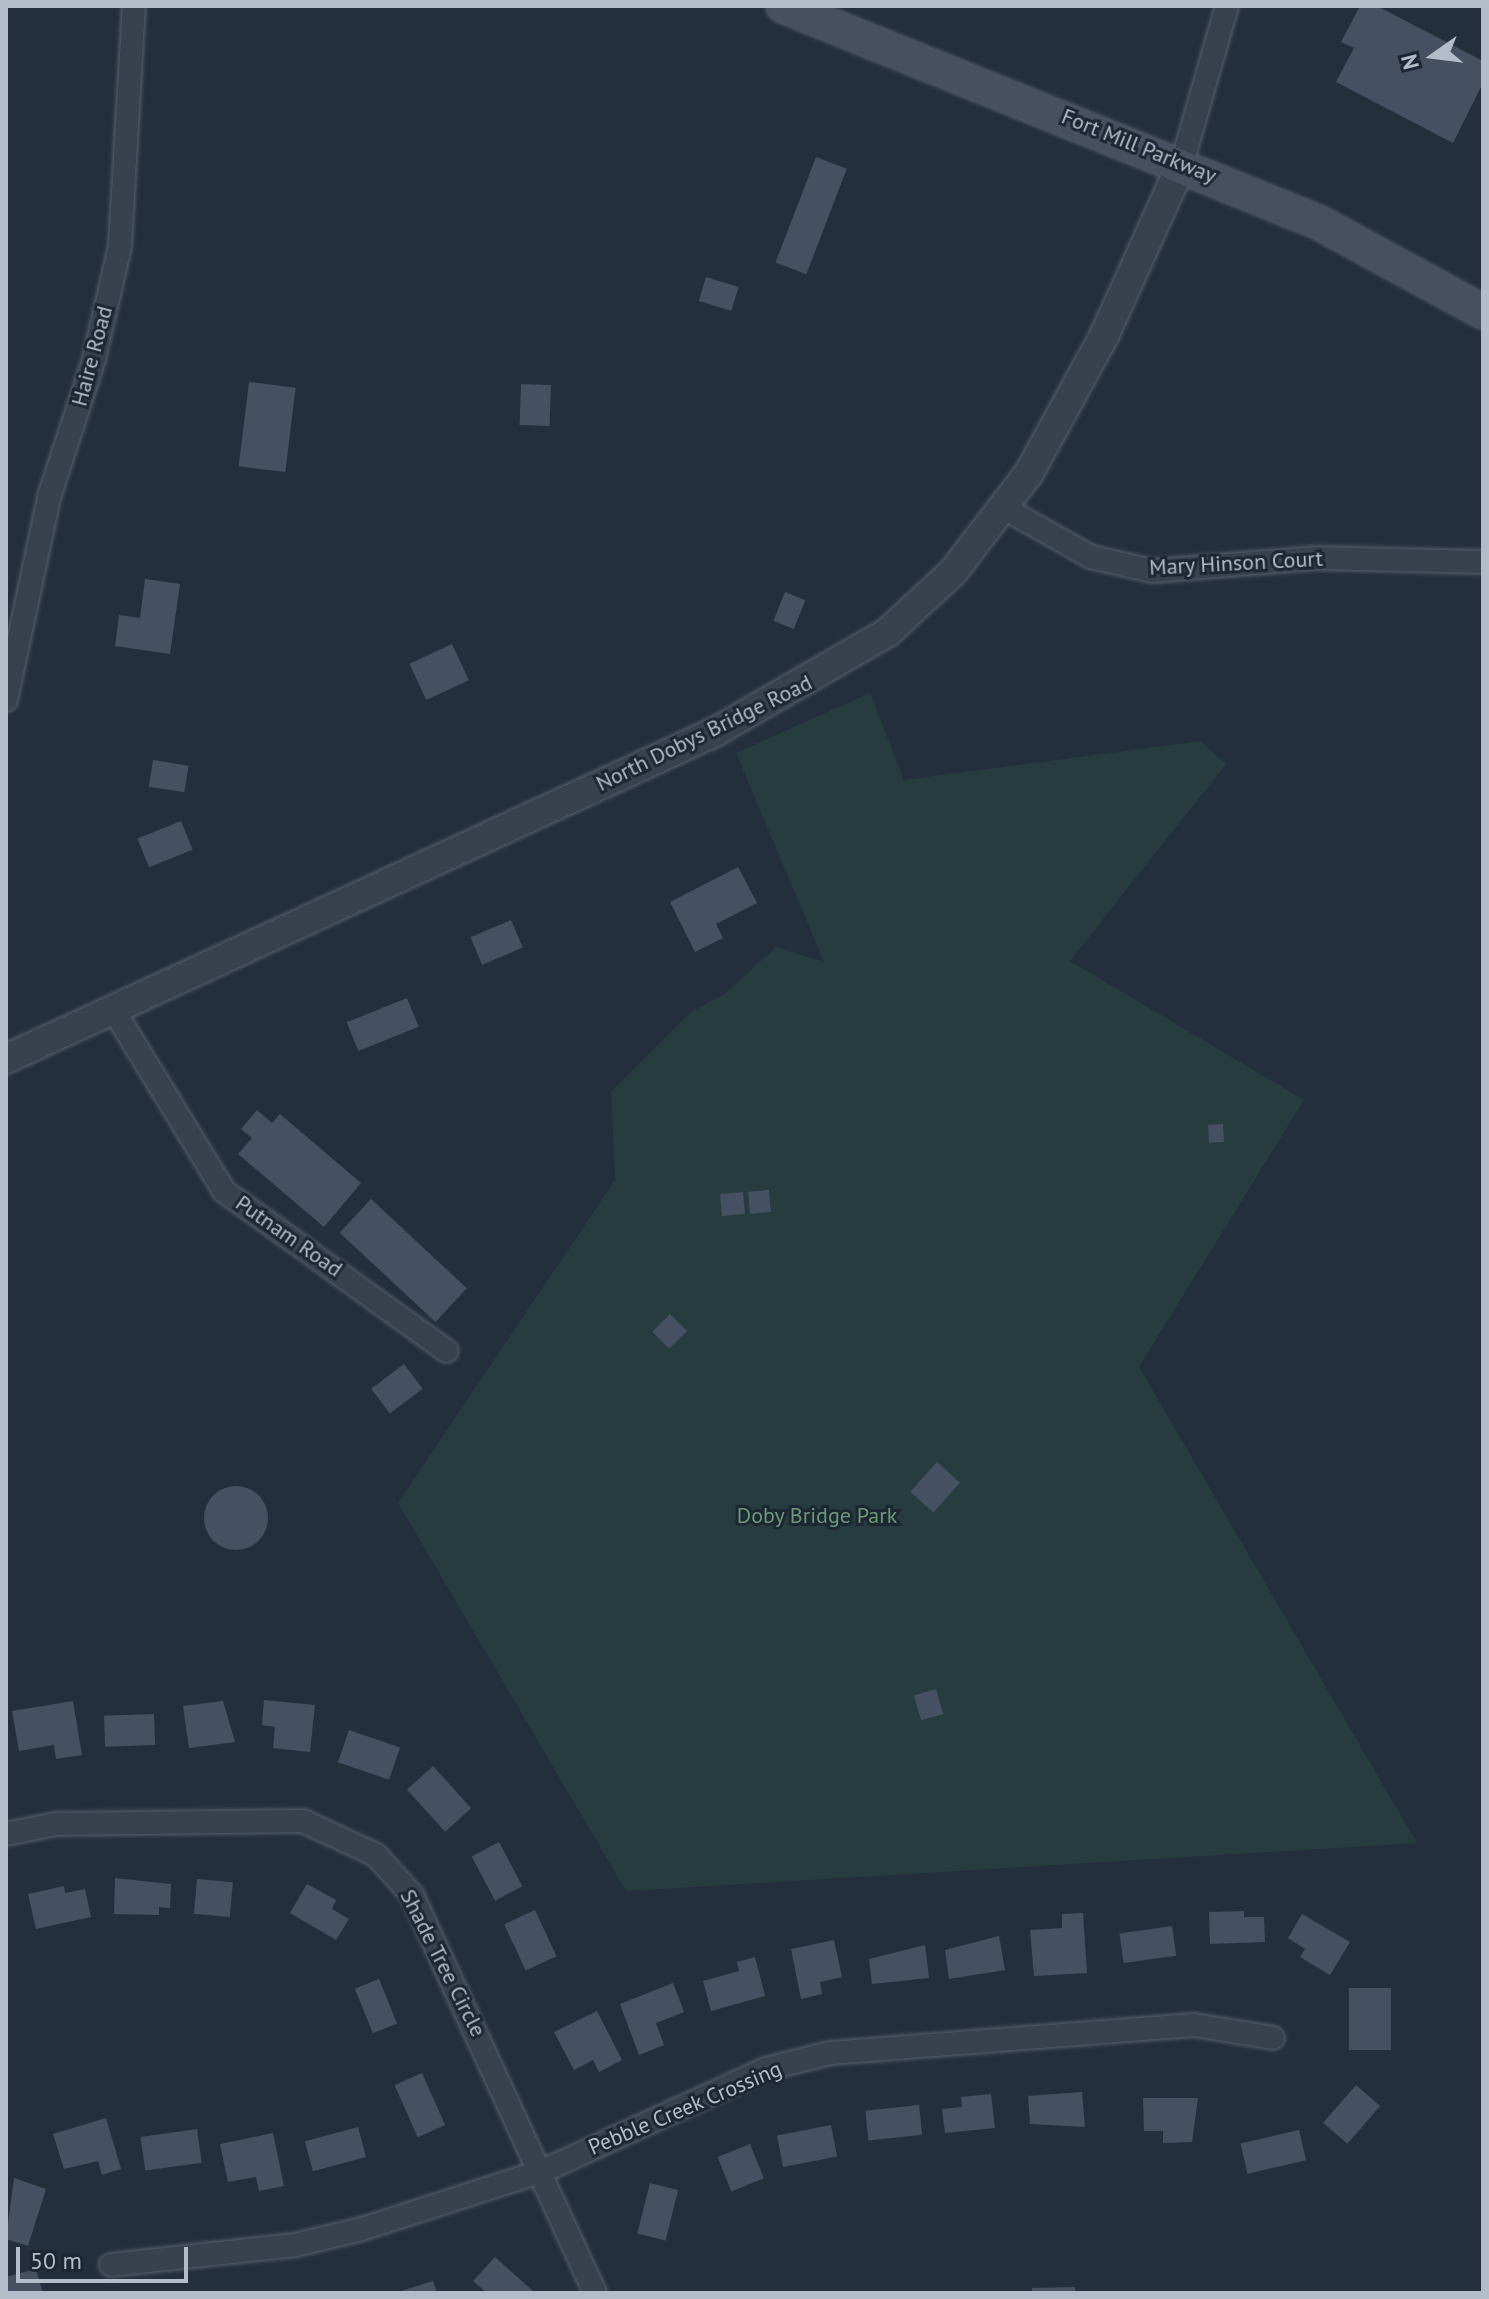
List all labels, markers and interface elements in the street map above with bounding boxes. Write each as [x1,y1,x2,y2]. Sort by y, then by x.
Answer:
north arrow [1393,16,1473,96]
text: N [1394,51,1425,72]
street label: Fort Mill Parkway [1058,103,1220,189]
street label: Haire Road [66,303,118,409]
street label: Mary Hinson Court [1148,545,1324,581]
street label: North Dobys Bridge Road [592,669,816,797]
street label: Putnam Road [231,1190,347,1282]
park label: Doby Bridge Park [736,1503,898,1529]
street label: Shade Tree Circle [394,1885,492,2041]
street label: Pebble Creek Crossing [584,2055,786,2161]
scale bar [20,2231,192,2281]
text: 50 m [30,2245,82,2276]

